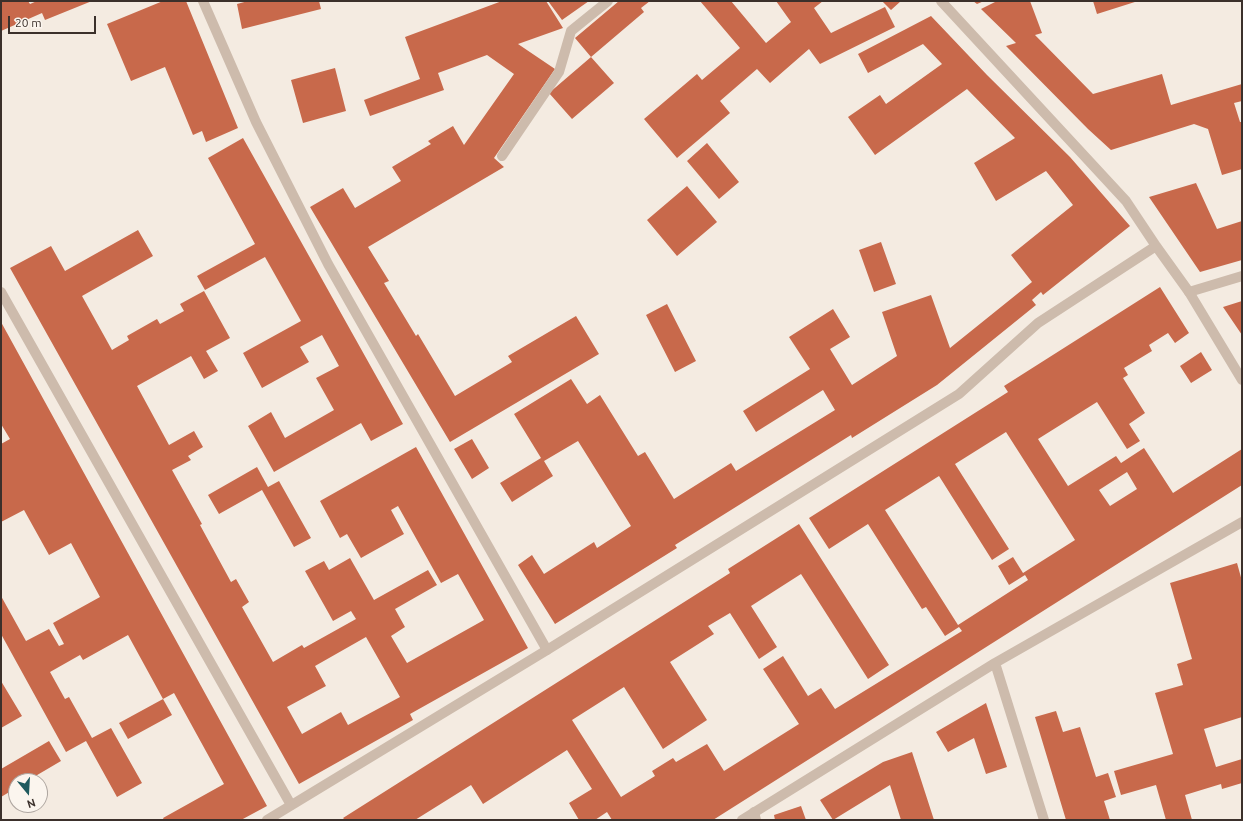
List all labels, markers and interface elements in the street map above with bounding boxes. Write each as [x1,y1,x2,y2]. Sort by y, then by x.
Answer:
scale bar [10,8,98,34]
text: 20 m [15,16,42,29]
north arrow [8,773,48,813]
text: N [26,796,37,810]

